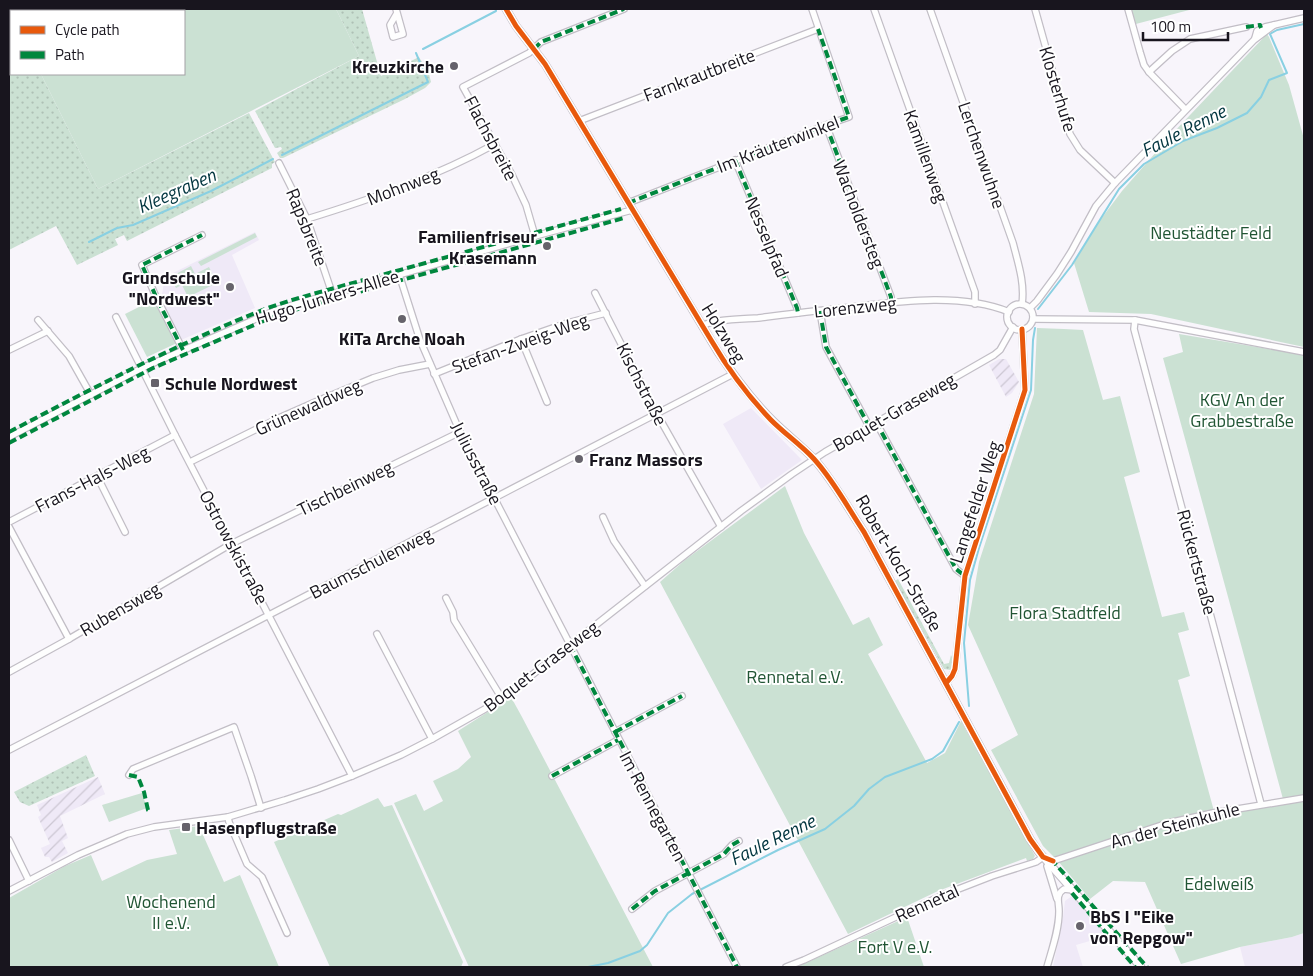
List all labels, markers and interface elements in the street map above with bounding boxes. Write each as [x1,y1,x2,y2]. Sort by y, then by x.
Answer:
legend [10,10,185,75]
scale bar [1143,10,1228,42]
text: 100 m [1150,15,1191,38]
text: Cycle path [55,18,120,41]
street label: Farnkrautbreite [639,41,759,109]
text: Path [55,43,85,66]
street label: Klosterhufe [1032,43,1084,135]
place label: Kreuzkirche [352,53,444,80]
marker: Kreuzkirche [448,60,460,72]
street label: Flachsbreite [457,91,525,185]
water label: Faule Renne [1135,96,1232,164]
street label: Lerchenwuhne [951,98,1013,212]
street label: Kamillenweg [897,106,955,206]
street label: Im Kräuterwinkel [713,108,843,180]
street label: Wacholdersteg [826,156,892,272]
water label: Kleegraben [132,160,220,220]
street label: Mohnweg [363,160,443,212]
street label: Rapsbreite [279,184,335,270]
street label: Nesselpfad [738,193,796,281]
park label: Neustädter Feld [1150,219,1272,246]
place label: Familienfriseur Krasemann [418,223,537,271]
marker: Familienfriseur Krasemann [541,240,553,252]
street label: Hugo-Junkers-Allee [252,262,402,332]
place label: Grundschule "Nordwest" [122,264,220,312]
marker: Grundschule "Nordwest" [224,281,236,293]
street label: Lorenzweg [812,289,898,325]
street label: Holzweg [695,298,753,368]
street label: Stefan-Zweig-Weg [448,306,592,380]
marker: KiTa Arche Noah [396,313,408,325]
place label: KiTa Arche Noah [339,325,465,352]
street label: Kischstraße [610,338,674,430]
street label: Boquet-Graseweg [827,366,961,458]
place label: Schule Nordwest [165,370,298,397]
street label: Grünewaldweg [251,372,365,442]
marker: Schule Nordwest [149,377,161,389]
park label: KGV An der Grabbestraße [1190,386,1294,434]
street label: Juliusstraße [445,417,509,509]
street label: Langefelder Weg [942,437,1008,567]
street label: Frans-Hals-Weg [30,439,154,519]
place label: Franz Massors [589,446,703,473]
street label: Tischbeinweg [293,453,397,523]
marker: Franz Massors [573,453,585,465]
street label: Ostrowskistraße [193,485,275,609]
street label: Robert-Koch-Straße [849,490,949,636]
street label: Rückertstraße [1170,506,1224,618]
street label: Baumschulenweg [305,520,437,606]
street label: Rubensweg [75,575,165,643]
park label: Flora Stadtfeld [1009,599,1121,626]
street label: Boquet-Graseweg [478,614,604,718]
park label: Rennetal e.V. [746,663,844,690]
street label: Im Rennegarten [613,746,693,866]
street label: An der Steinkuhle [1107,795,1243,855]
water label: Faule Renne [724,805,821,872]
place label: Hasenpflugstraße [196,814,337,841]
marker: Hasenpflugstraße [180,821,192,833]
park label: Edelweiß [1184,870,1254,897]
street label: Rennetal [890,877,964,929]
park label: Wochenend II e.V. [126,888,216,936]
place label: BbS I "Eike von Repgow" [1090,903,1193,951]
marker: BbS I "Eike von Repgow" [1074,920,1086,932]
park label: Fort V e.V. [857,933,933,960]

